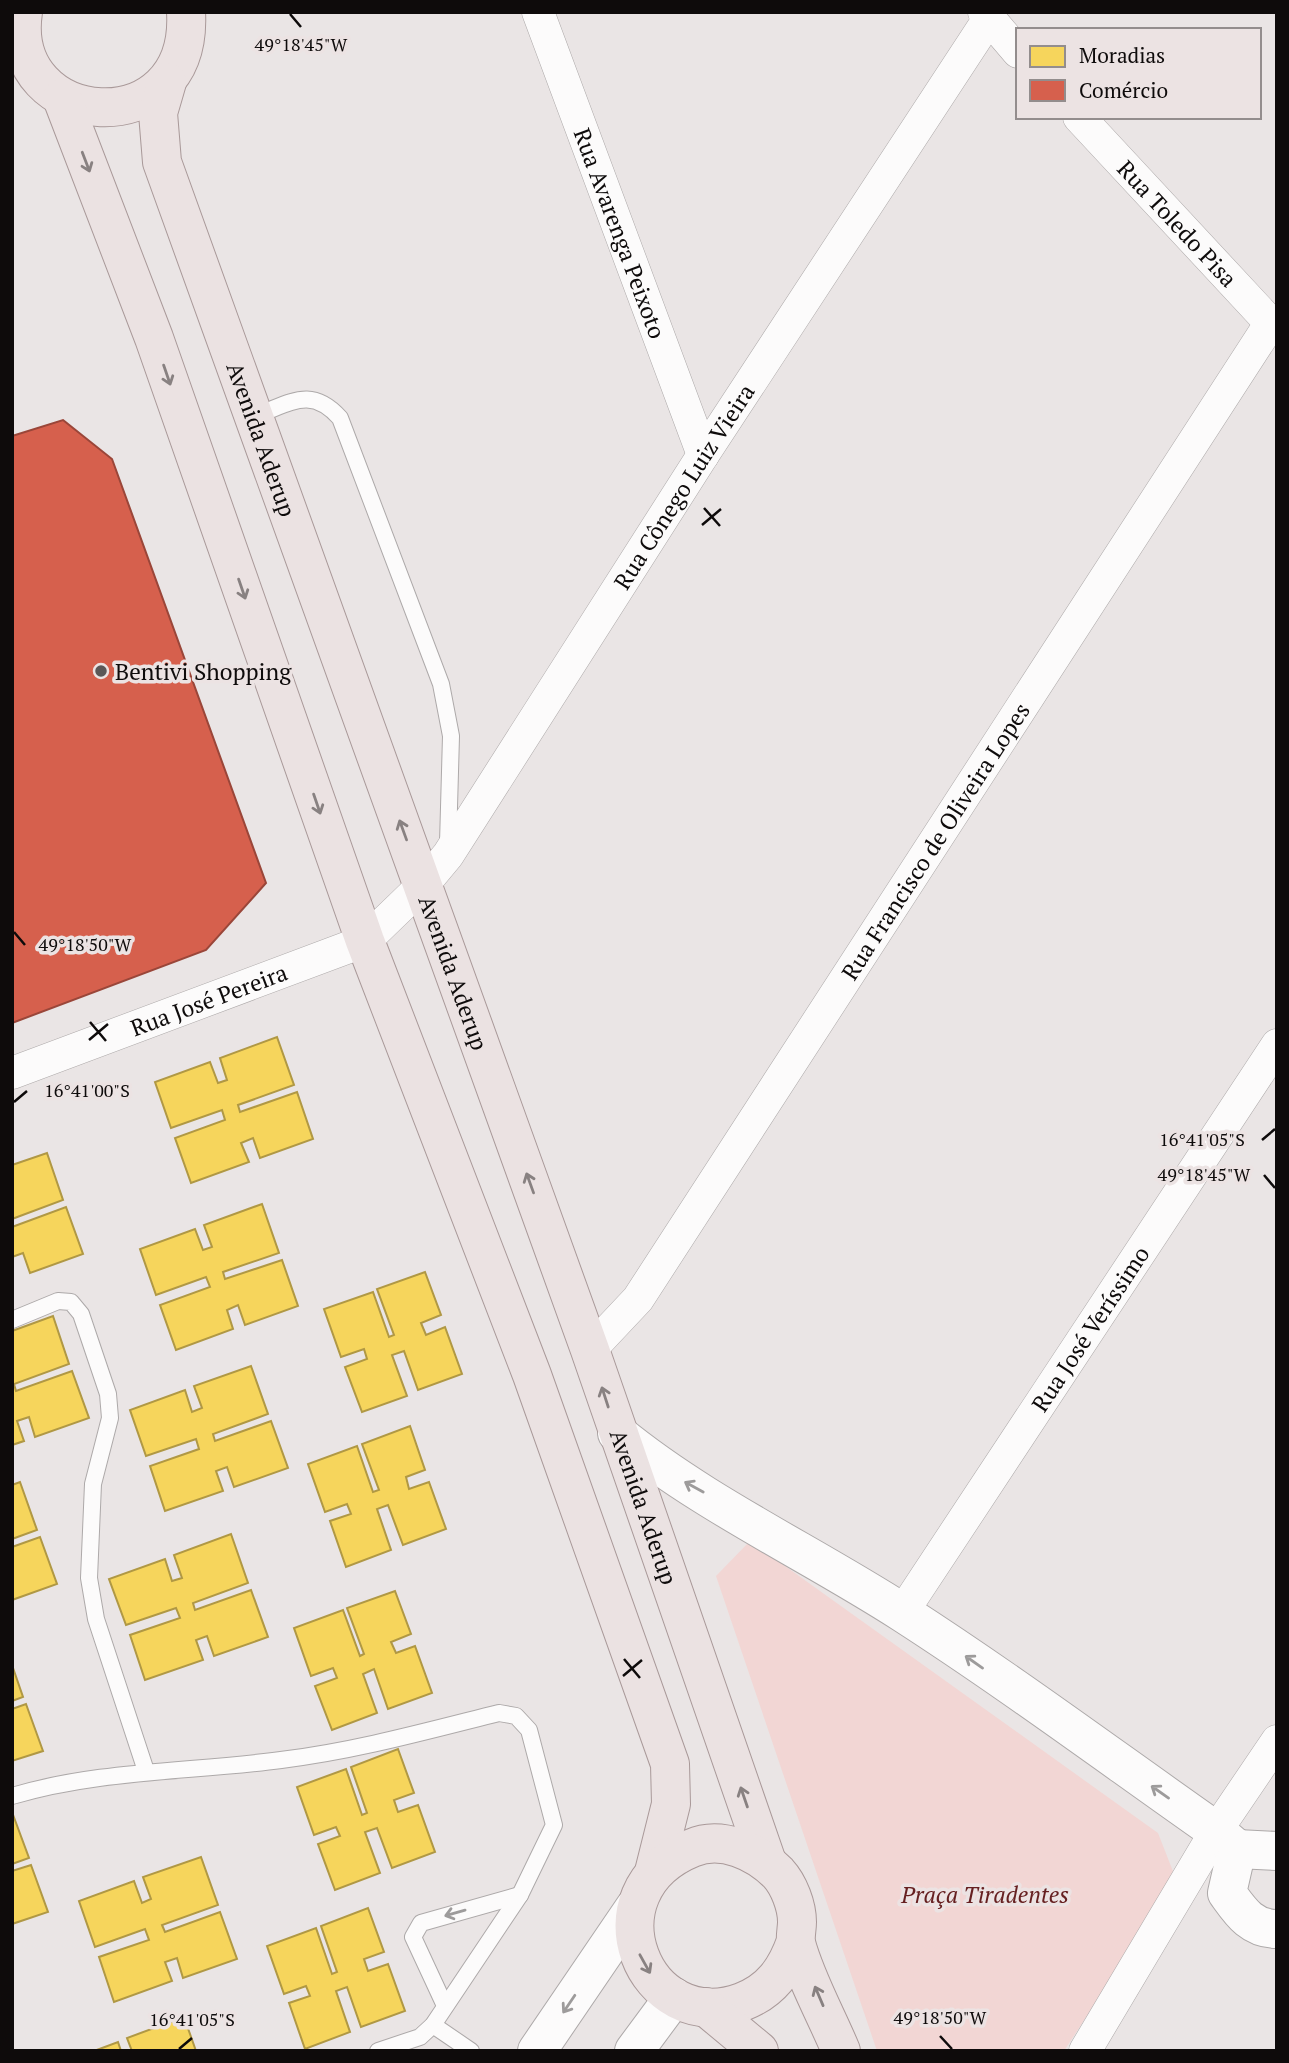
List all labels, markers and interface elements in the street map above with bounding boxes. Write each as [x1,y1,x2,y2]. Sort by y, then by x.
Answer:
legend [1016,28,1261,119]
text: 49°18'45"W [255,32,348,56]
text: Moradias [1079,41,1165,69]
text: Comércio [1079,76,1168,104]
street label: Rua Avarenga Peixoto [567,124,674,343]
one-way arrow [81,150,94,172]
street label: Rua Toledo Pisa [1111,153,1245,294]
street label: Avenida Aderup [220,358,304,521]
one-way arrow [162,363,174,385]
street label: Rua Cônego Luiz Vieira [606,377,761,595]
one-way arrow [237,578,249,600]
place label: Bentivi Shopping [115,656,292,687]
marker: Bentivi Shopping [93,663,109,679]
street label: Rua Francisco de Oliveira Lopes [834,696,1036,985]
one-way arrow [312,793,324,815]
one-way arrow [396,820,408,842]
street label: Avenida Aderup [412,891,496,1054]
text: 49°18'50"W [39,932,132,956]
street label: Rua José Pereira [126,956,292,1043]
text: 16°41'00"S [44,1078,130,1102]
text: 16°41'05"S [1159,1127,1245,1151]
text: 49°18'45"W [1158,1162,1251,1186]
one-way arrow [523,1172,535,1194]
street label: Rua José Veríssimo [1024,1240,1156,1417]
one-way arrow [598,1386,611,1408]
street label: Avenida Aderup [603,1425,685,1588]
one-way arrow [684,1480,705,1493]
one-way arrow [965,1655,984,1669]
one-way arrow [1151,1785,1171,1799]
one-way arrow [737,1787,749,1809]
park label: Praça Tiradentes [900,1879,1069,1910]
one-way arrow [444,1908,466,1921]
one-way arrow [638,1954,652,1974]
one-way arrow [811,1986,824,2007]
one-way arrow [562,1994,576,2013]
text: 49°18'50"W [894,2005,987,2029]
text: 16°41'05"S [149,2007,235,2031]

